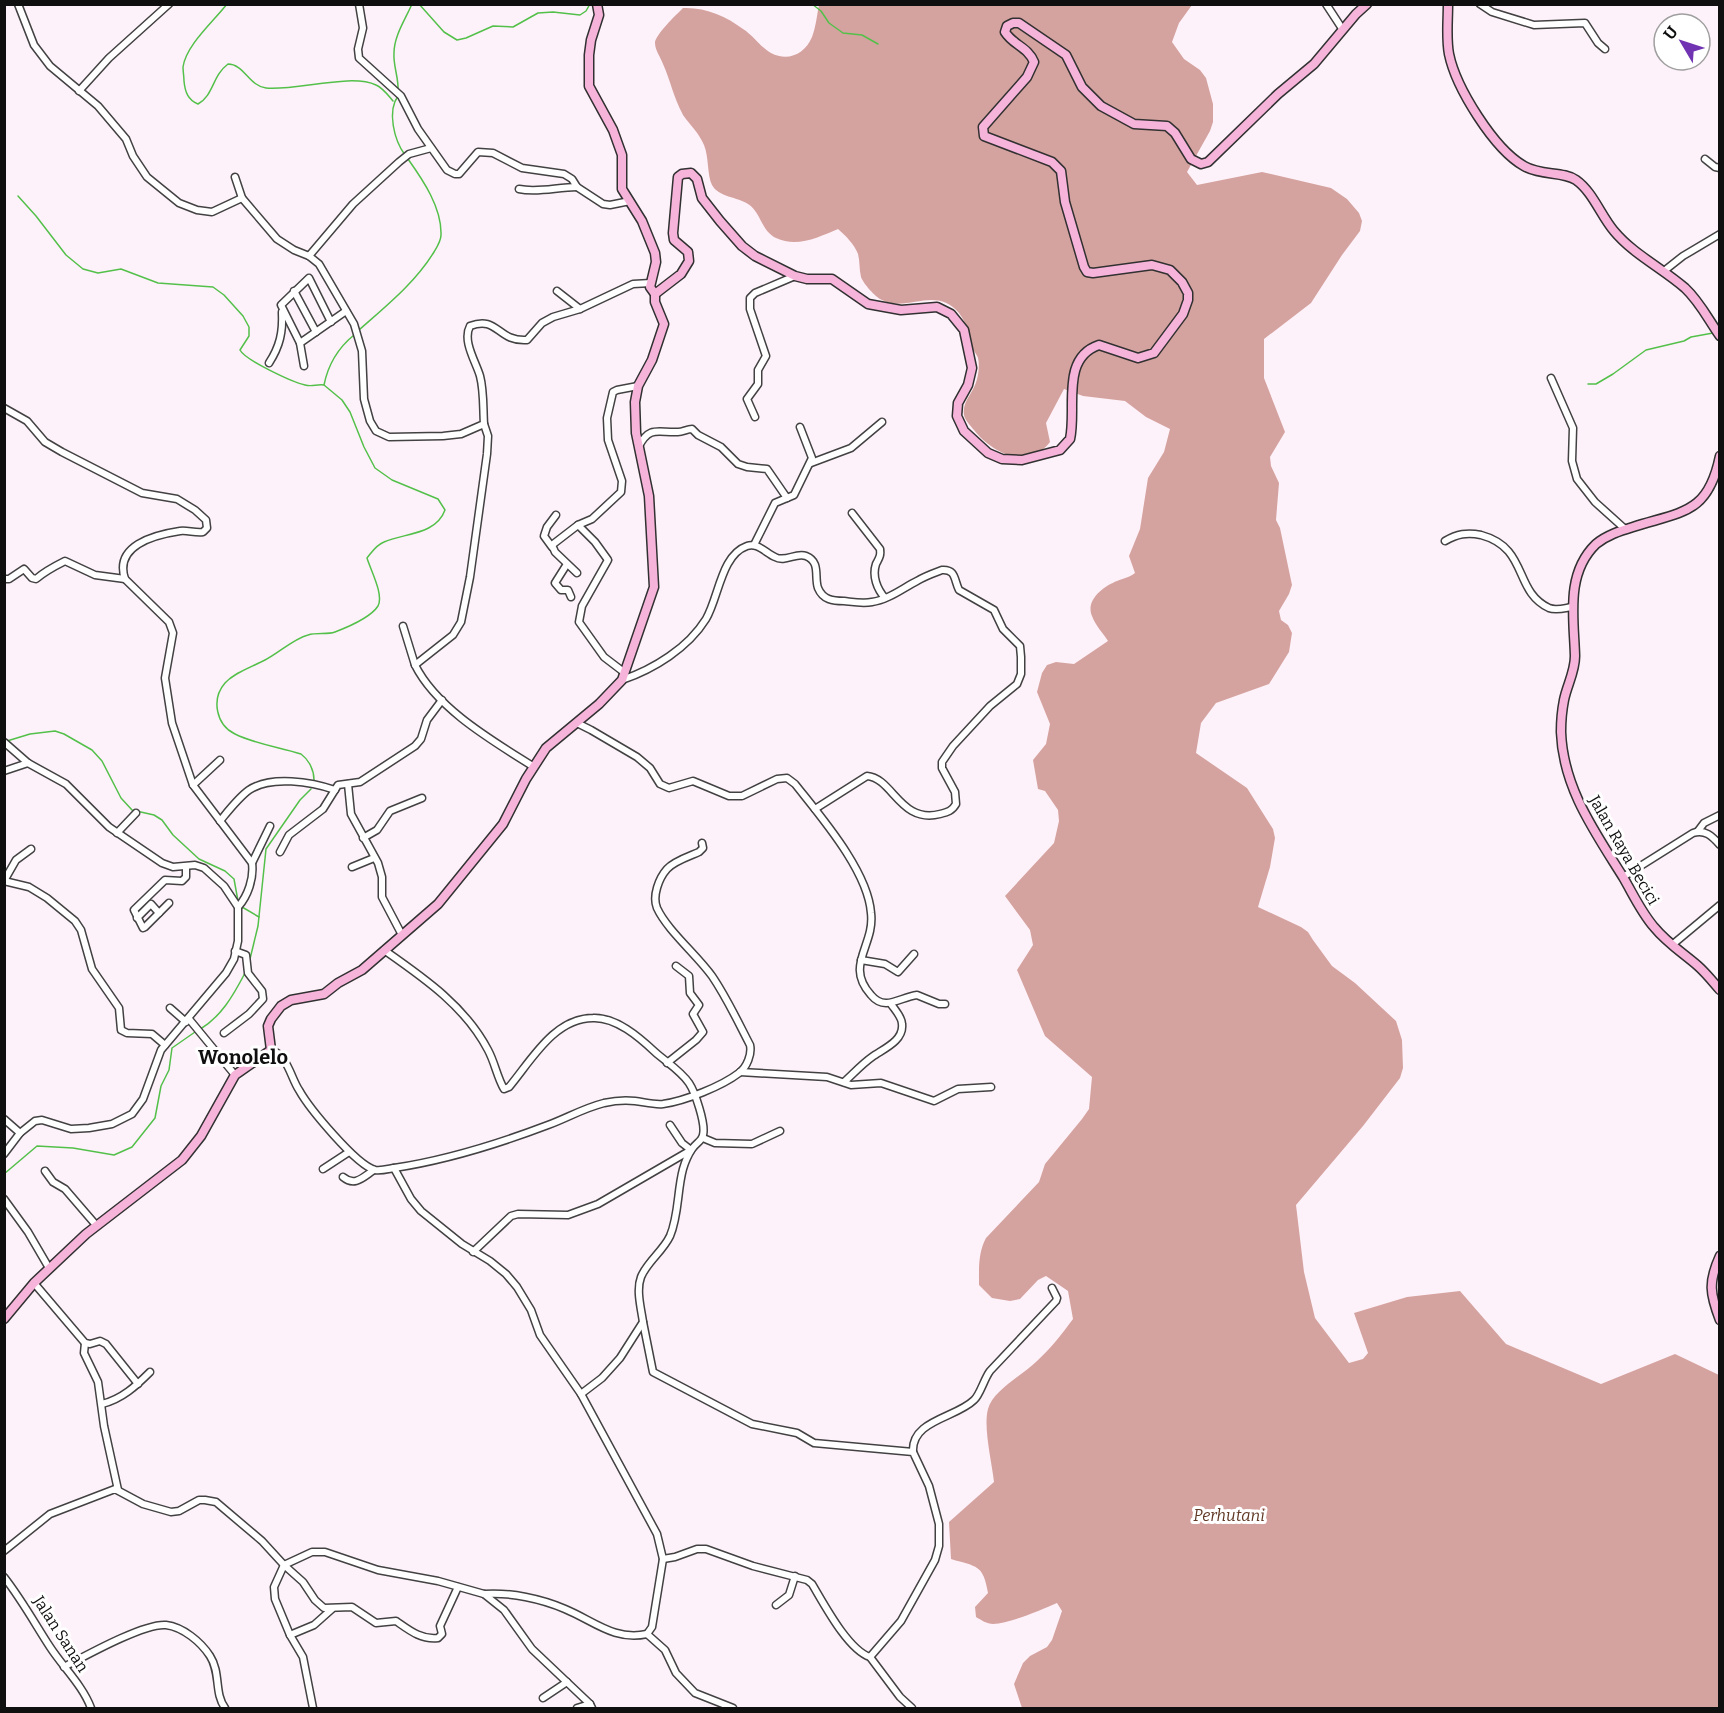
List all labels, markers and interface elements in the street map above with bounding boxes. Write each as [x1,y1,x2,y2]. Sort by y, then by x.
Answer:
north arrow [1652,12,1712,72]
text: U [1660,22,1682,43]
street label: Jalan Raya Becici [1584,791,1663,908]
district label: Wonolelo [198,1045,288,1069]
park label: Perhutani [1193,1506,1265,1525]
street label: Jalan Sanan [29,1591,93,1676]

